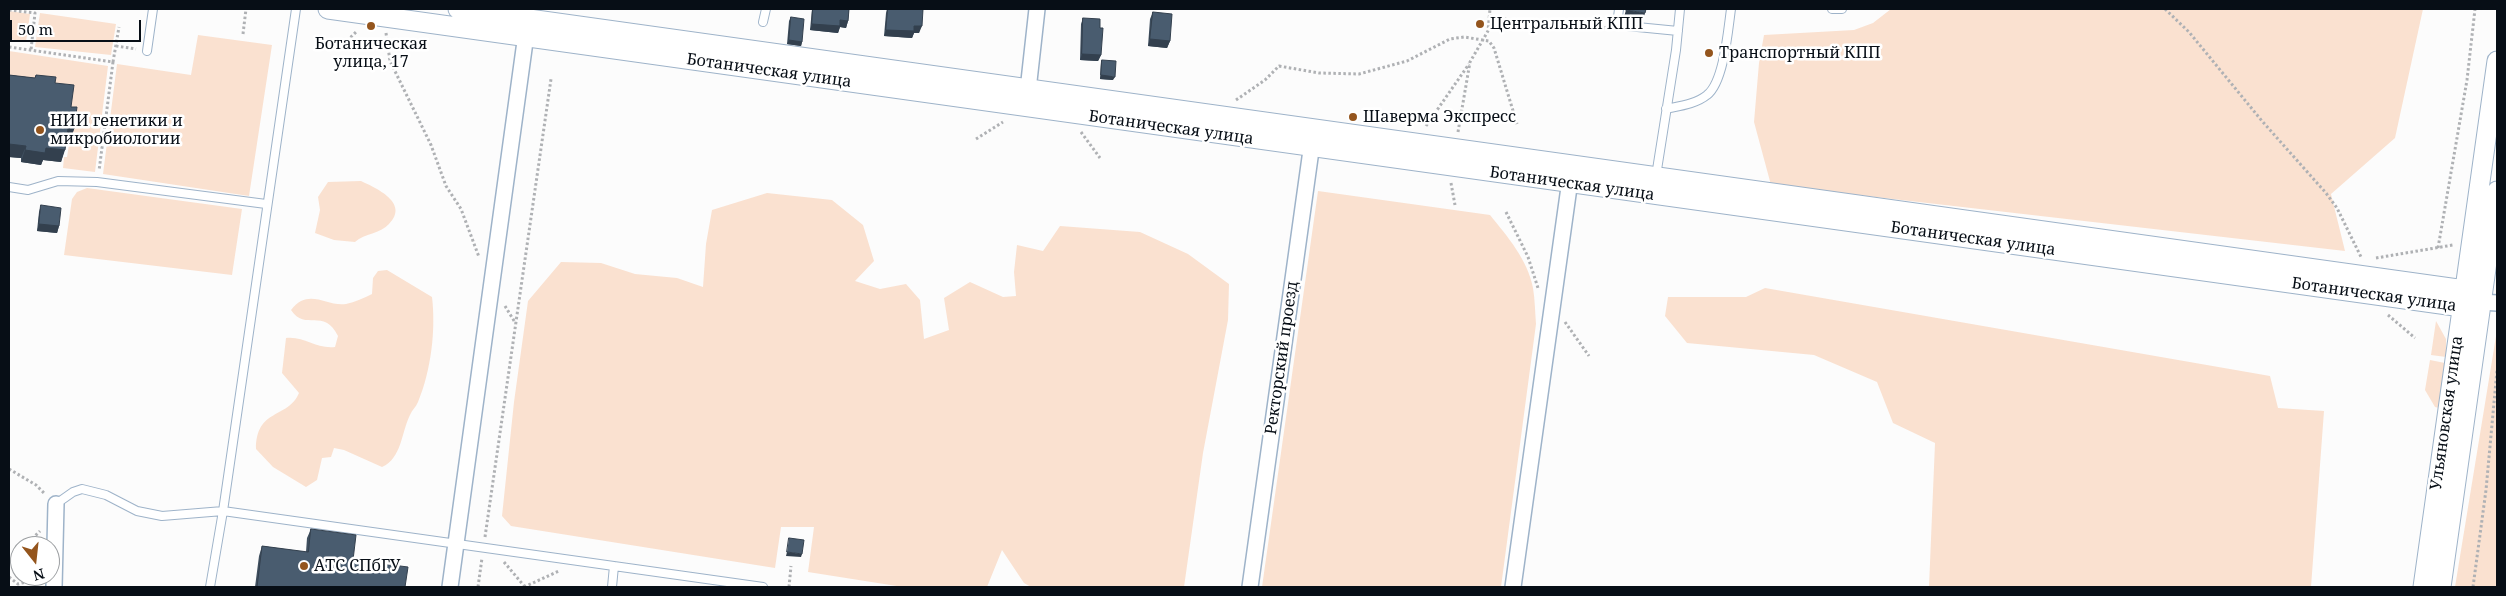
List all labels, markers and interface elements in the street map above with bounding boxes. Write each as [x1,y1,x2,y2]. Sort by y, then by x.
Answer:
scale bar [12,10,144,42]
place label: Центральный КПП [1490,14,1643,34]
marker: Центральный КПП [1474,18,1486,30]
text: 50 m [18,19,53,39]
marker: Ботаническая улица, 17 [365,20,377,32]
place label: Ботаническая улица, 17 [315,34,427,72]
place label: Транспортный КПП [1719,43,1881,63]
marker: Транспортный КПП [1703,47,1715,59]
street label: Ботаническая улица [685,50,853,92]
street label: Ботаническая улица [1087,107,1255,149]
place label: Шаверма Экспресс [1363,107,1516,127]
place label: НИИ генетики и микробиологии [50,111,183,149]
marker: Шаверма Экспресс [1347,111,1359,123]
marker: НИИ генетики и микробиологии [34,124,46,136]
street label: Ботаническая улица [1488,163,1656,205]
street label: Ботаническая улица [1889,218,2057,260]
street label: Ботаническая улица [2290,274,2458,316]
street label: Ректорский проезд [1262,280,1302,436]
street label: Ульяновская улица [2427,334,2467,492]
north arrow [10,536,60,586]
place label: АТС СПбГУ [314,556,400,576]
marker: АТС СПбГУ [298,560,310,572]
text: N [31,564,47,586]

